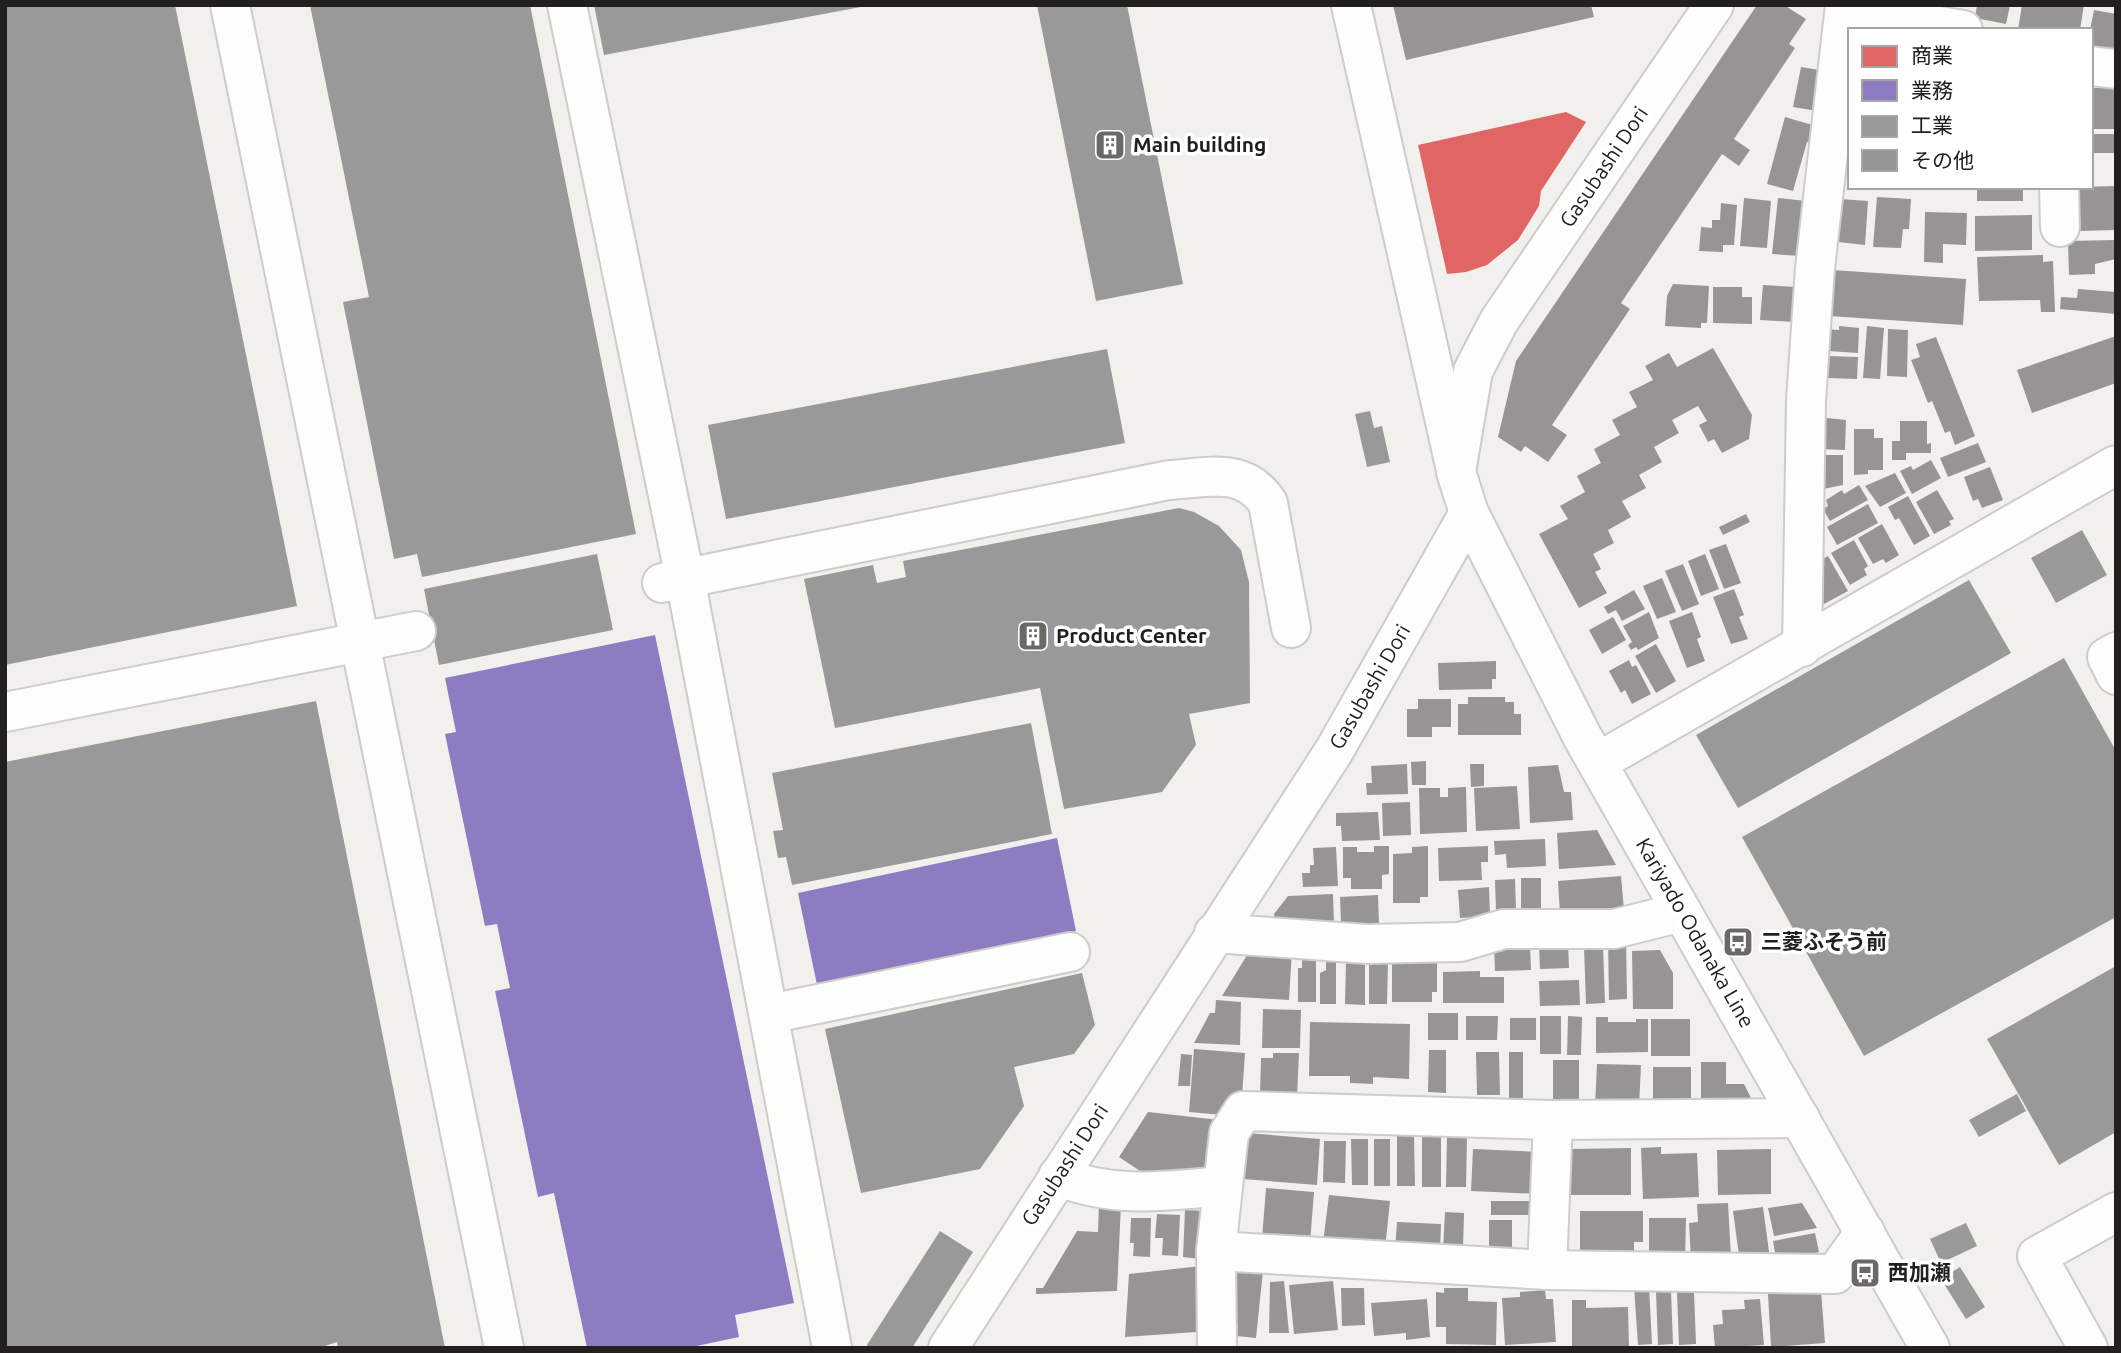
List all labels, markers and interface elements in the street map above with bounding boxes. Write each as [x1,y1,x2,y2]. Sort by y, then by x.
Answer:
legend [1848,28,2093,189]
text: 商業 [1911,43,1953,67]
text: 業務 [1911,78,1953,102]
street label: Gasubashi Dori [1554,102,1652,231]
text: 工業 [1911,113,1953,137]
building icon: Main building [1093,128,1127,162]
place label: Main building [1133,132,1266,156]
text: その他 [1911,148,1974,172]
building icon: Product Center [1016,619,1050,653]
street label: Gasubashi Dori [1324,620,1415,753]
place label: Product Center [1056,623,1207,647]
street label: Kariyado Odanaka Line [1632,834,1760,1031]
bus stop icon: 三菱ふそう前 [1721,925,1755,959]
place label: 三菱ふそう前 [1761,929,1887,953]
street label: Gasubashi Dori [1016,1099,1112,1230]
bus stop icon: 西加瀬 [1848,1256,1882,1290]
place label: 西加瀬 [1888,1260,1951,1284]

